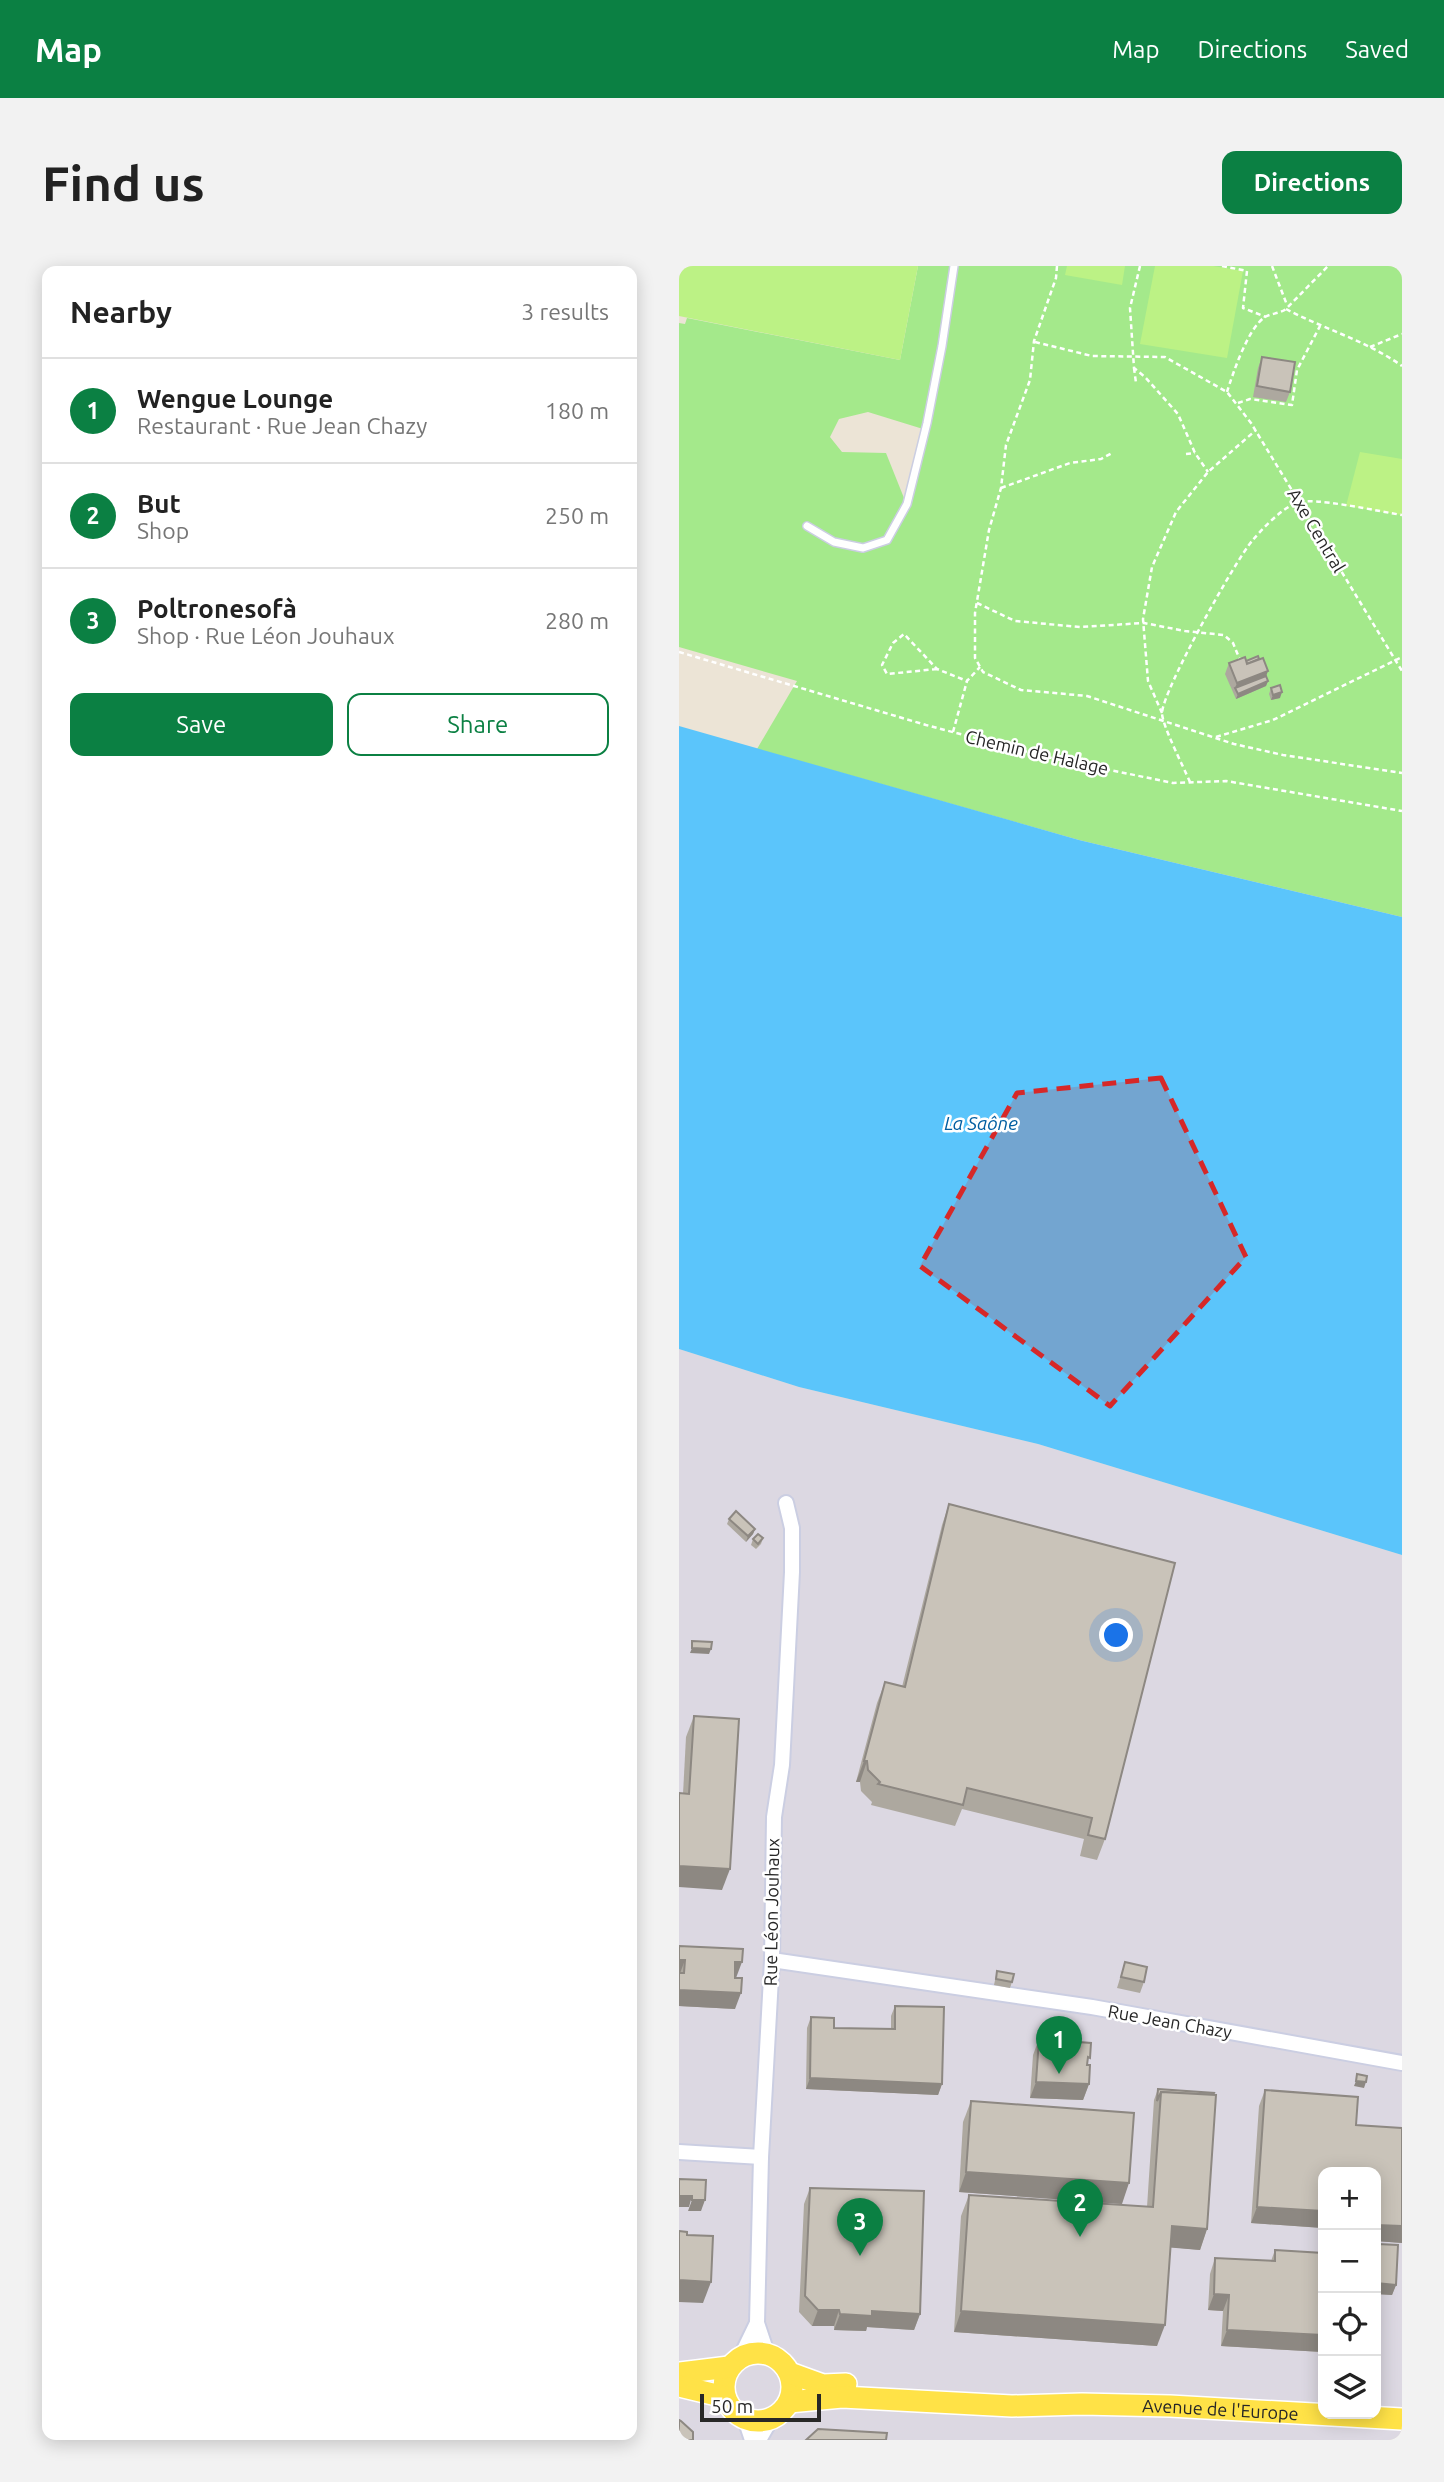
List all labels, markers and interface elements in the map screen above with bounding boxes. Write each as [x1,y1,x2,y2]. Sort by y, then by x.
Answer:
text: Map [35,31,102,68]
text: Map [1112,36,1159,63]
text: Directions [1197,36,1307,63]
text: Saved [1345,36,1409,63]
button: Directions [1222,151,1402,214]
text: Find us [42,155,205,210]
text: Nearby [70,295,172,329]
text: 3 results [521,299,609,324]
text: Wengue Lounge [137,384,333,413]
text: 1 [87,398,99,423]
text: 180 m [545,398,609,423]
text: Restaurant · Rue Jean Chazy [137,413,427,438]
street label: Axe Central [1284,484,1350,576]
text: But [137,489,181,518]
text: 2 [87,503,99,528]
text: 250 m [545,503,609,528]
text: Shop [137,518,189,543]
text: Poltronesofà [137,594,297,623]
text: 3 [87,608,99,633]
text: 280 m [545,608,609,633]
text: Shop · Rue Léon Jouhaux [137,623,395,648]
button: Save [70,693,333,756]
button: Share [347,693,609,756]
street label: Chemin de Halage [964,726,1110,778]
water label: La Saône [944,1112,1018,1134]
your location [1099,1618,1133,1652]
street label: Rue Léon Jouhaux [760,1838,782,1986]
street label: Rue Jean Chazy [1106,2000,1234,2042]
pin: 1 [1036,2016,1082,2074]
map controls [1318,2167,1381,2419]
button: + [1318,2167,1381,2230]
pin: 2 [1057,2179,1103,2237]
pin: 3 [837,2198,883,2256]
button: − [1318,2230,1381,2293]
button: locate [1318,2293,1381,2356]
button: layers [1318,2356,1381,2419]
scale bar [700,2391,821,2423]
text: 50 m [711,2395,753,2417]
street label: Avenue de l'Europe [1142,2395,1299,2423]

